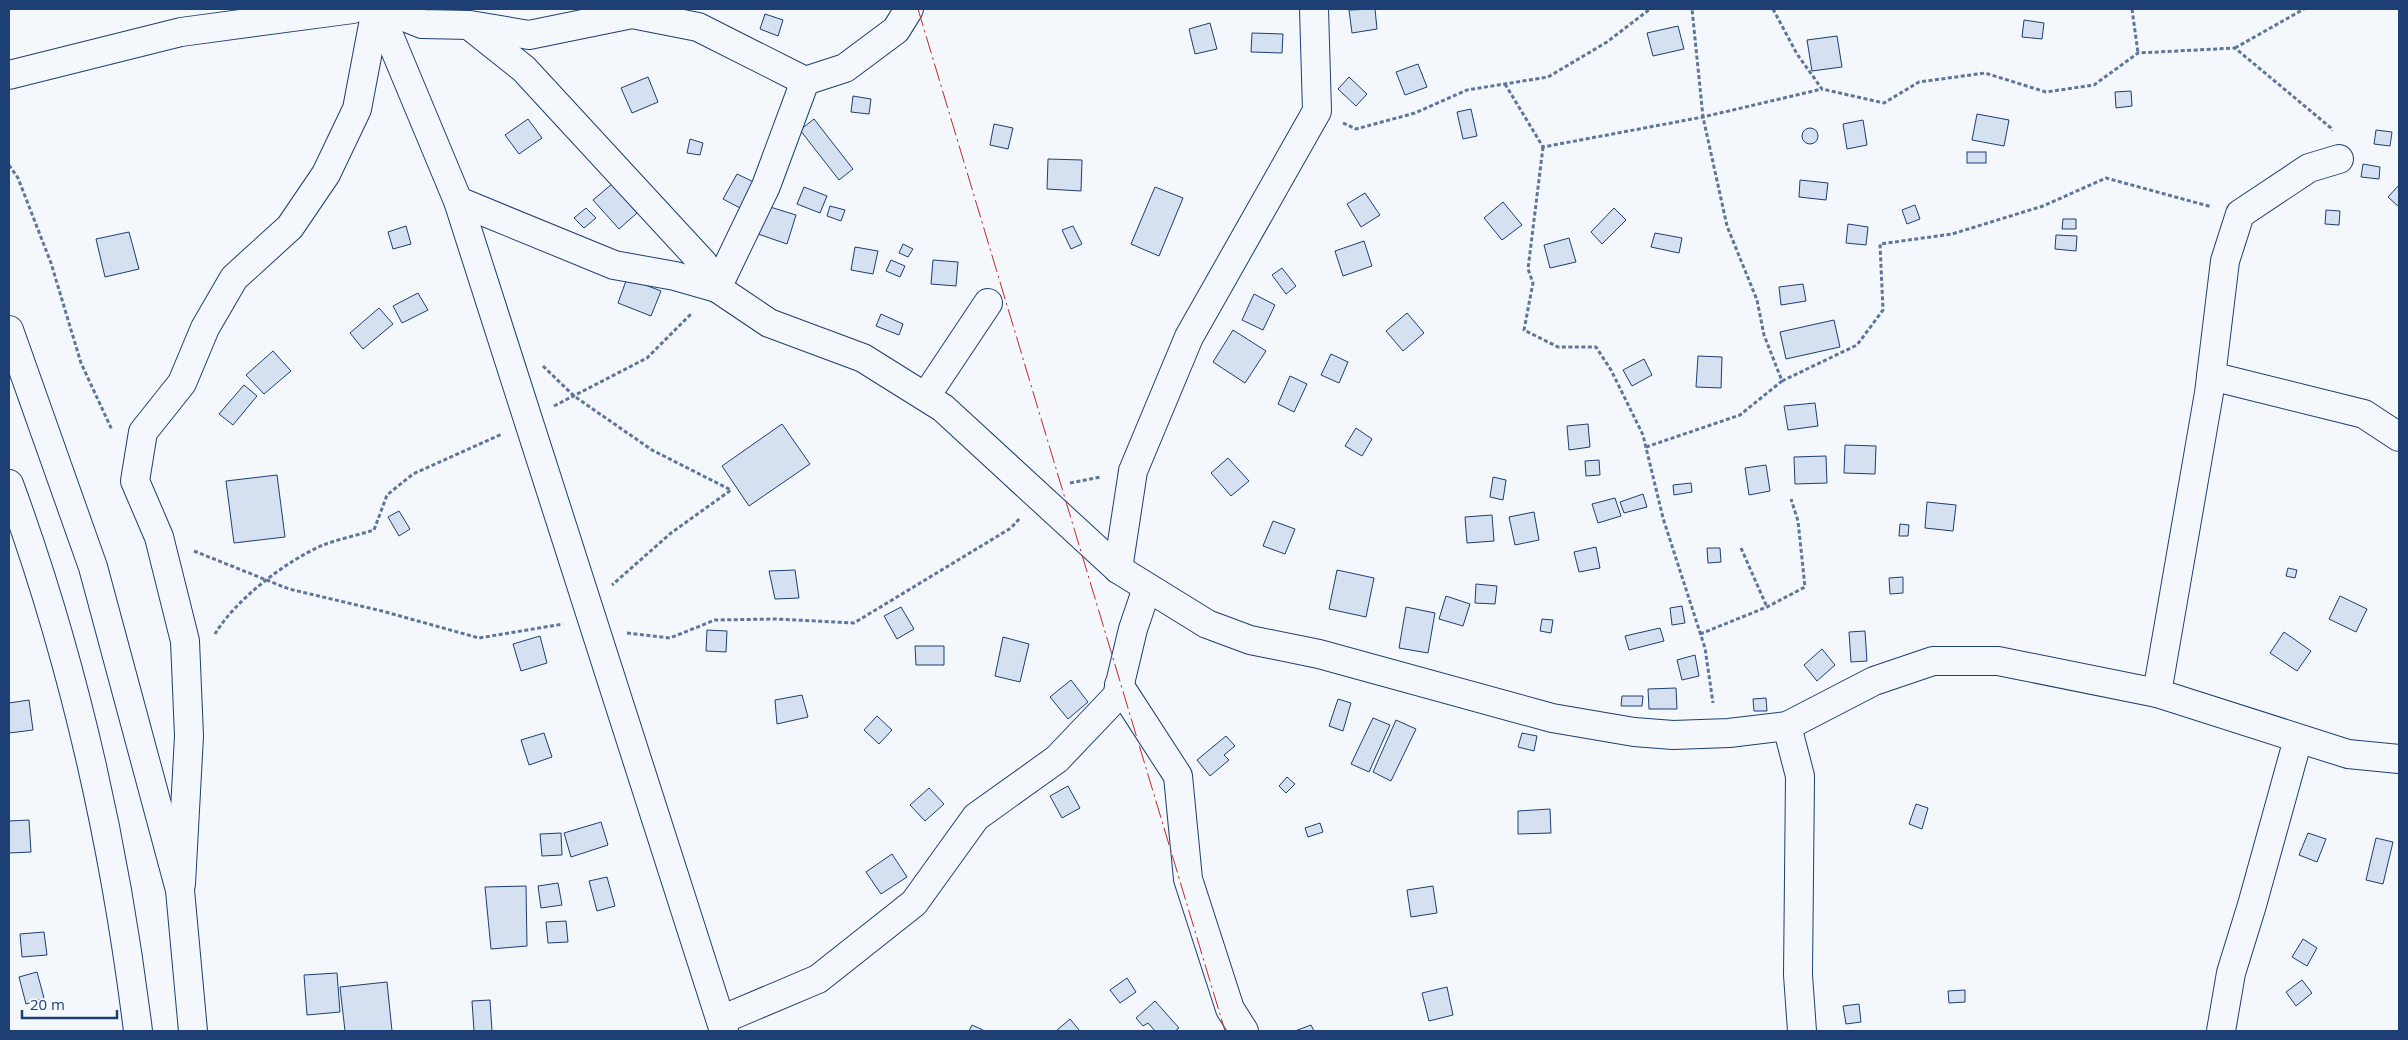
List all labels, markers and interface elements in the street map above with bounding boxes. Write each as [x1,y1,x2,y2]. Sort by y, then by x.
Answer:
scale bar [22,988,118,1020]
text: 20 m [30,994,65,1014]

